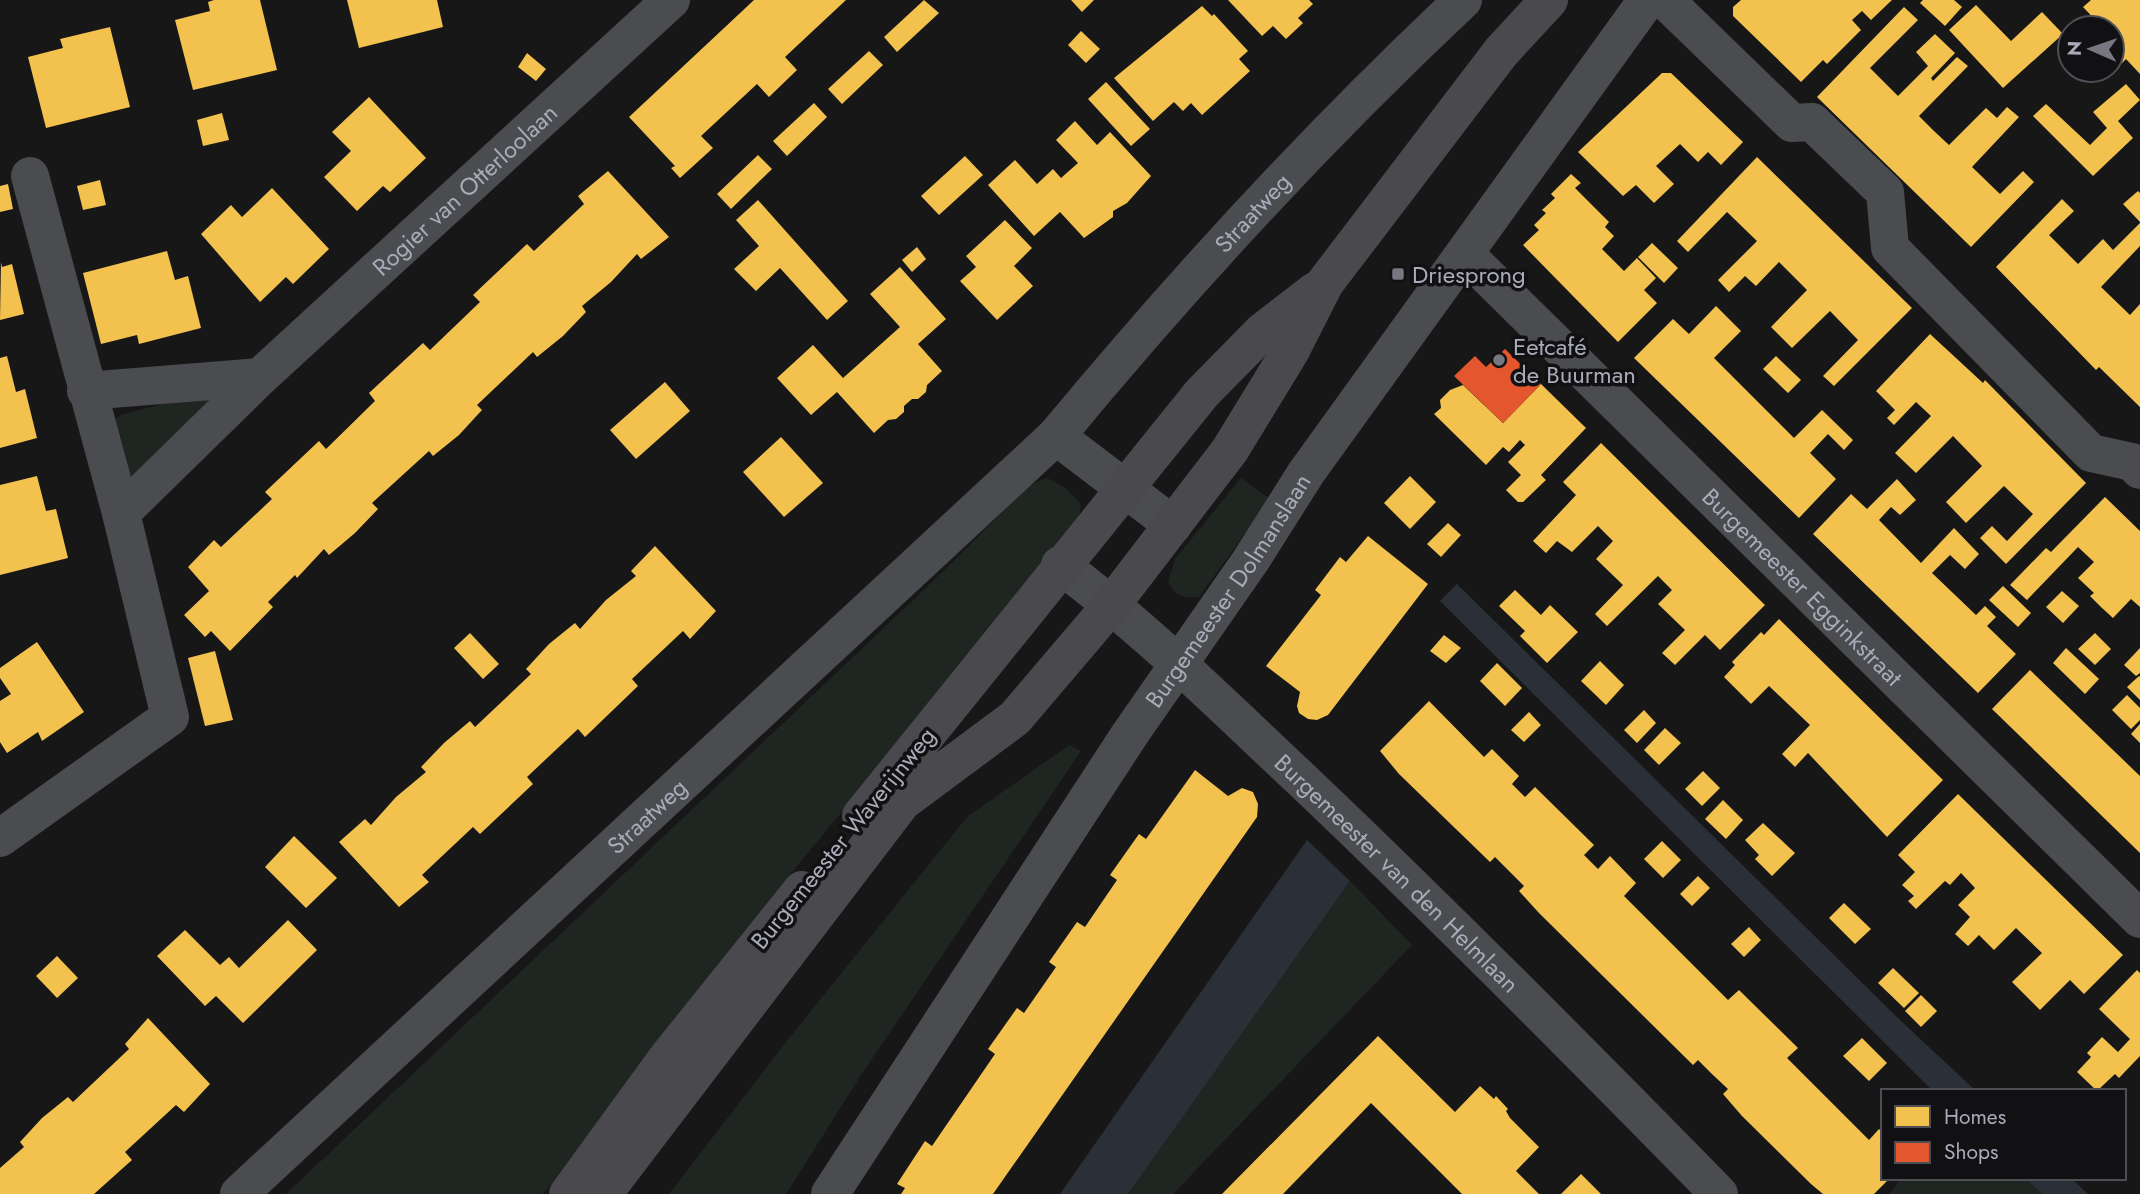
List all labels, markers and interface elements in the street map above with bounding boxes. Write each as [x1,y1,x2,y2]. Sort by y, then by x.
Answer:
north arrow [2056,14,2126,84]
text: N [2061,40,2088,56]
street label: Rogier van Otterloolaan [364,95,565,284]
street label: Straatweg [1206,165,1298,260]
place label: Driesprong [1412,257,1526,292]
marker: Driesprong [1390,266,1406,282]
place label: Eetcafé de Buurman [1513,329,1636,392]
marker: Eetcafé de Buurman [1491,352,1507,368]
street label: Burgemeester Dolmanslaan [1136,466,1319,714]
street label: Burgemeester Egginkstraat [1694,480,1911,694]
street label: Burgemeester Waverijnweg [742,719,944,957]
street label: Burgemeester van den Helmlaan [1267,746,1528,1000]
street label: Straatweg [599,770,694,862]
legend [1881,1089,2126,1180]
text: Homes [1944,1102,2006,1132]
text: Shops [1944,1137,1998,1167]

